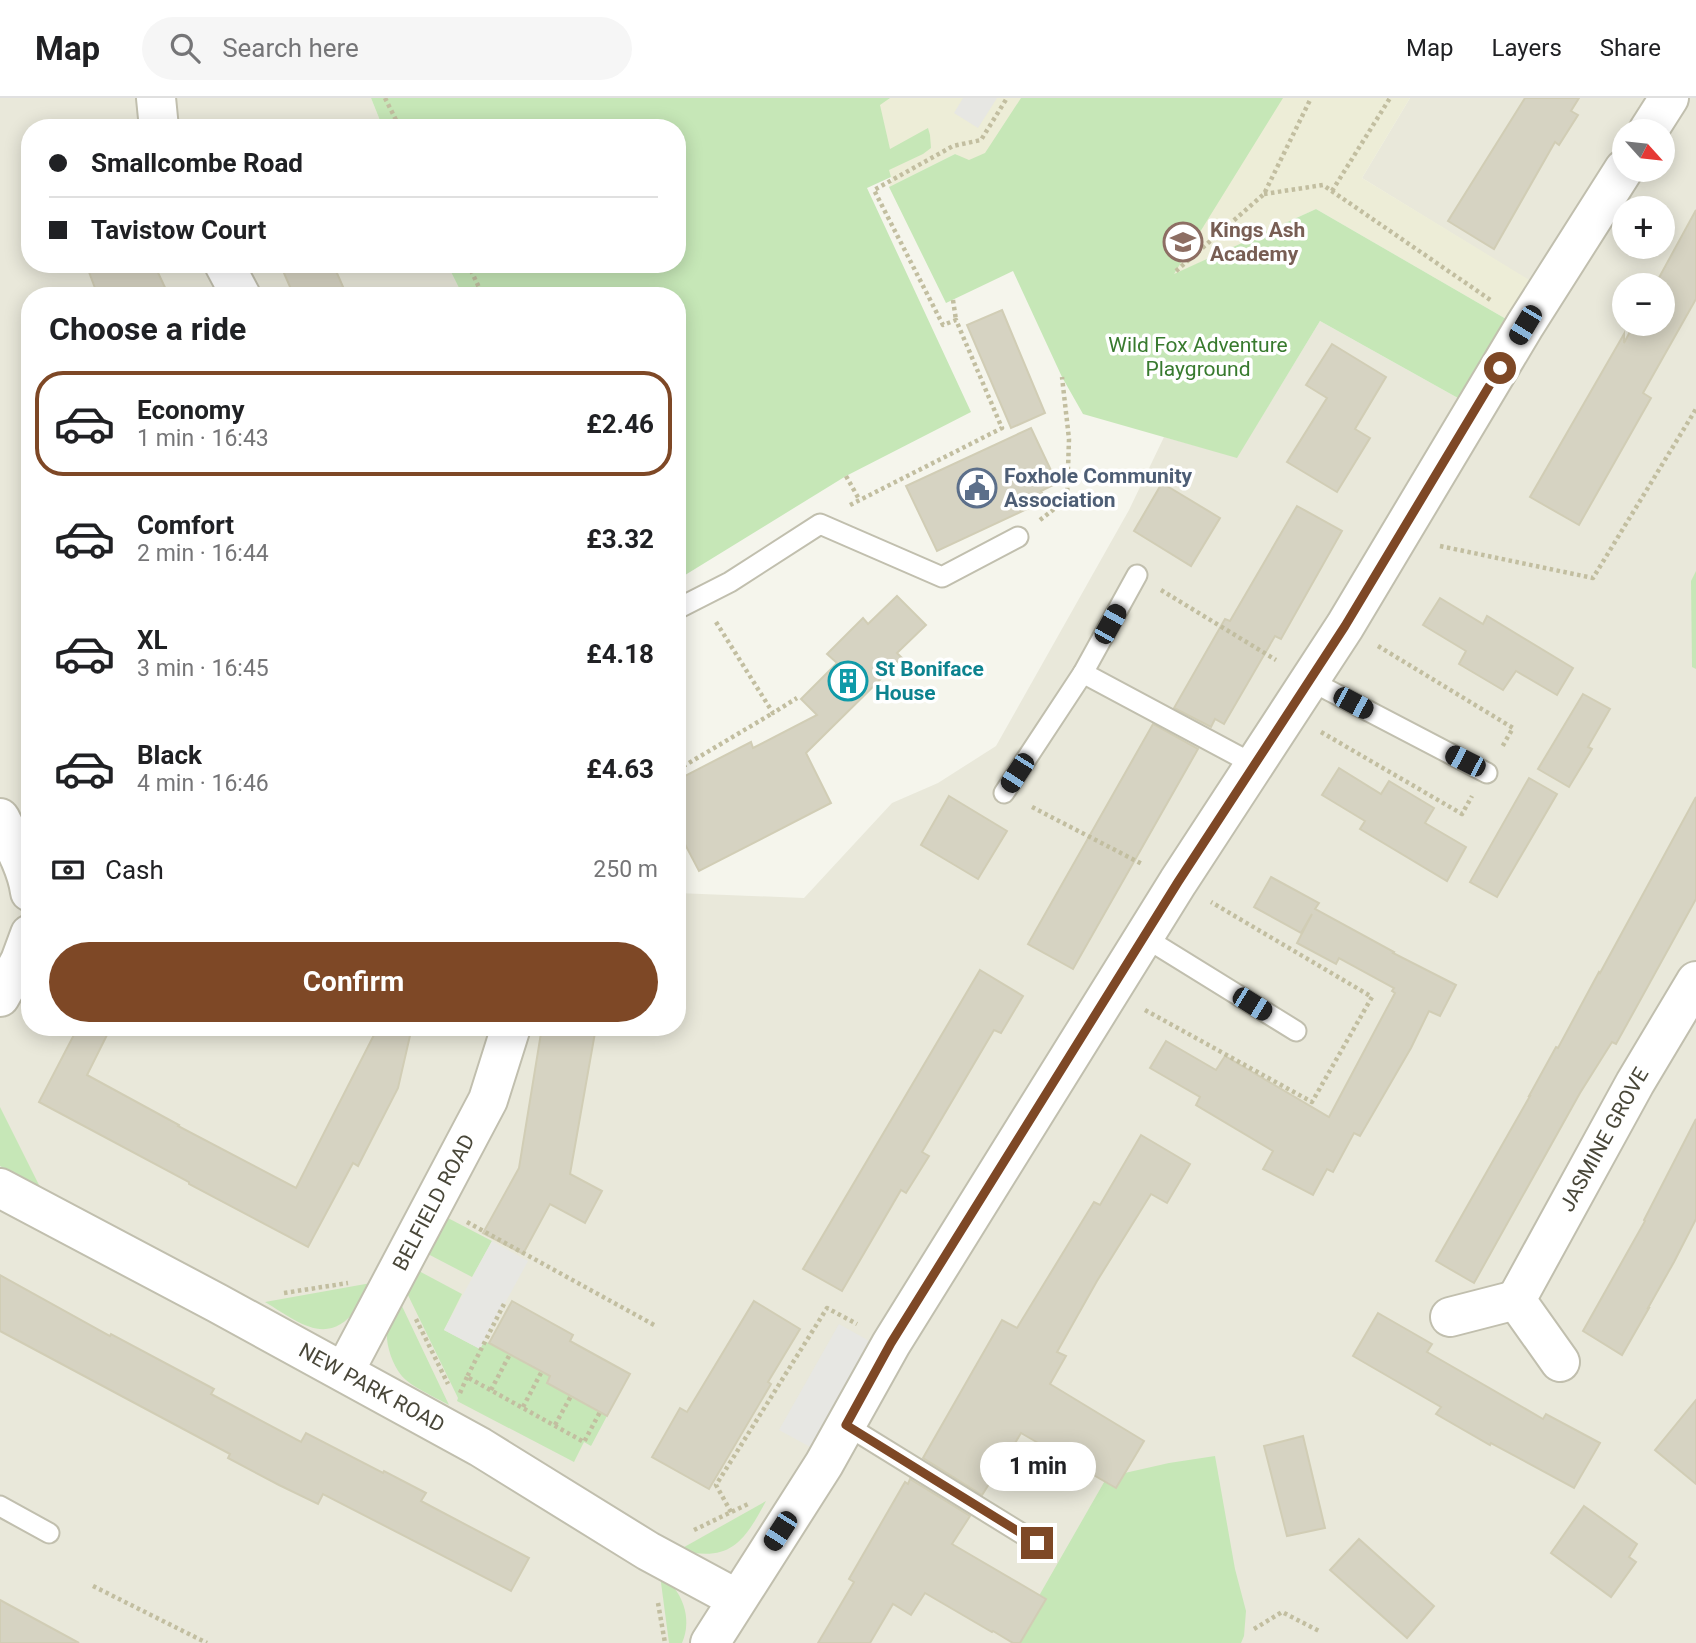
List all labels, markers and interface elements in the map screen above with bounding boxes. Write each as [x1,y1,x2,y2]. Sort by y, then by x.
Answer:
search box [142,17,632,80]
text: Map [35,29,100,68]
icon: search [166,29,204,67]
text: Search here [222,33,359,63]
text: Map [1406,34,1454,62]
text: Layers [1492,34,1562,62]
text: Share [1600,34,1661,62]
north arrow [1612,119,1675,182]
map controls [1612,119,1675,336]
text: Smallcombe Road [91,148,303,178]
button: + [1612,196,1675,259]
text: Tavistow Court [91,215,266,245]
place label: Kings Ash Academy [1210,218,1305,266]
school or university icon: Kings Ash Academy [1162,221,1204,263]
button: − [1612,273,1675,336]
car [1506,302,1545,348]
text: Choose a ride [49,310,246,348]
park label: Wild Fox Adventure Playground [1108,333,1288,381]
route start [1484,352,1516,384]
icon: car [53,392,116,455]
text: Economy [137,395,244,425]
text: £2.46 [586,409,654,439]
text: 1 min · 16:43 [137,425,269,452]
place label: Foxhole Community Association [1004,464,1193,512]
public building icon: Foxhole Community Association [956,467,998,509]
icon: car [53,507,116,570]
text: Comfort [137,510,234,540]
text: £3.32 [586,524,654,554]
text: 2 min · 16:44 [137,540,269,567]
car [1091,601,1130,647]
icon: car [53,622,116,685]
text: XL [137,625,168,655]
text: £4.18 [586,639,654,669]
text: 3 min · 16:45 [137,655,269,682]
place label: St Boniface House [875,657,984,705]
building icon: St Boniface House [827,660,869,702]
car [1330,684,1377,722]
icon: car [53,737,116,800]
text: Black [137,740,202,770]
car [1442,742,1489,780]
car [997,750,1038,796]
text: £4.63 [586,754,654,784]
text: 4 min · 16:46 [137,770,269,797]
icon: cash [49,851,87,889]
text: Cash [105,855,164,885]
text: 250 m [593,856,658,883]
button: Confirm [49,942,658,1022]
car [1229,984,1276,1024]
street label: JASMINE GROVE [1555,1063,1653,1216]
street label: BELFIELD ROAD [388,1130,480,1274]
street label: NEW PARK ROAD [295,1338,449,1437]
callout: 1 min [979,1442,1095,1490]
text: 1 min [1009,1453,1067,1480]
car [760,1508,801,1554]
route end [1021,1527,1053,1559]

